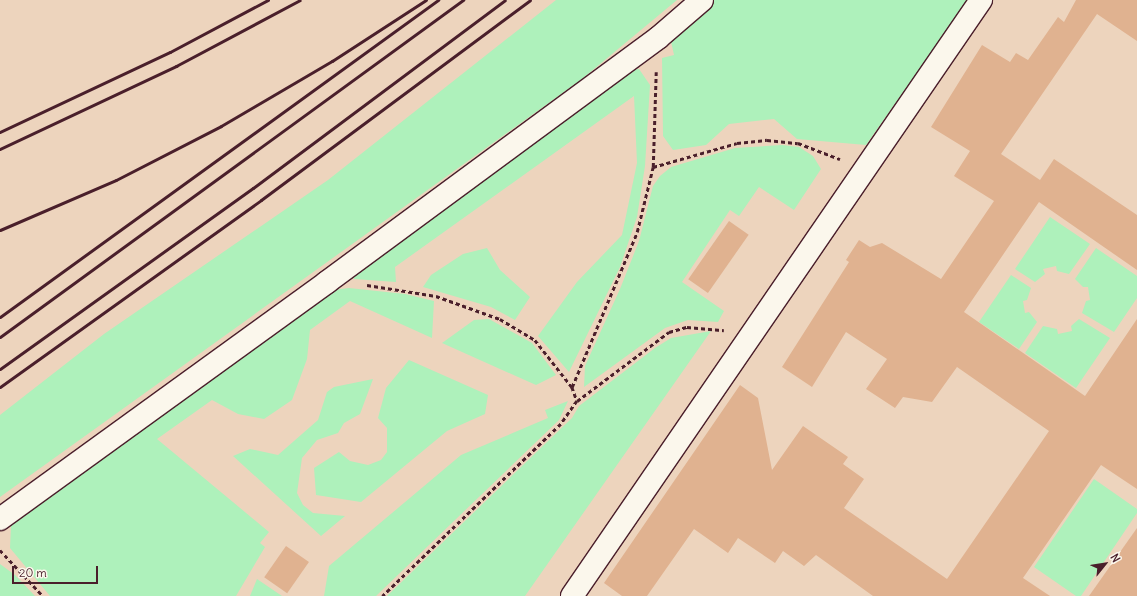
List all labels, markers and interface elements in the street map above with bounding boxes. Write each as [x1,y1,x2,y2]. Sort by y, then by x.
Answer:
north arrow [1085,544,1125,584]
text: N [1107,551,1123,565]
scale bar [14,558,100,584]
text: 20 m [19,565,47,580]

